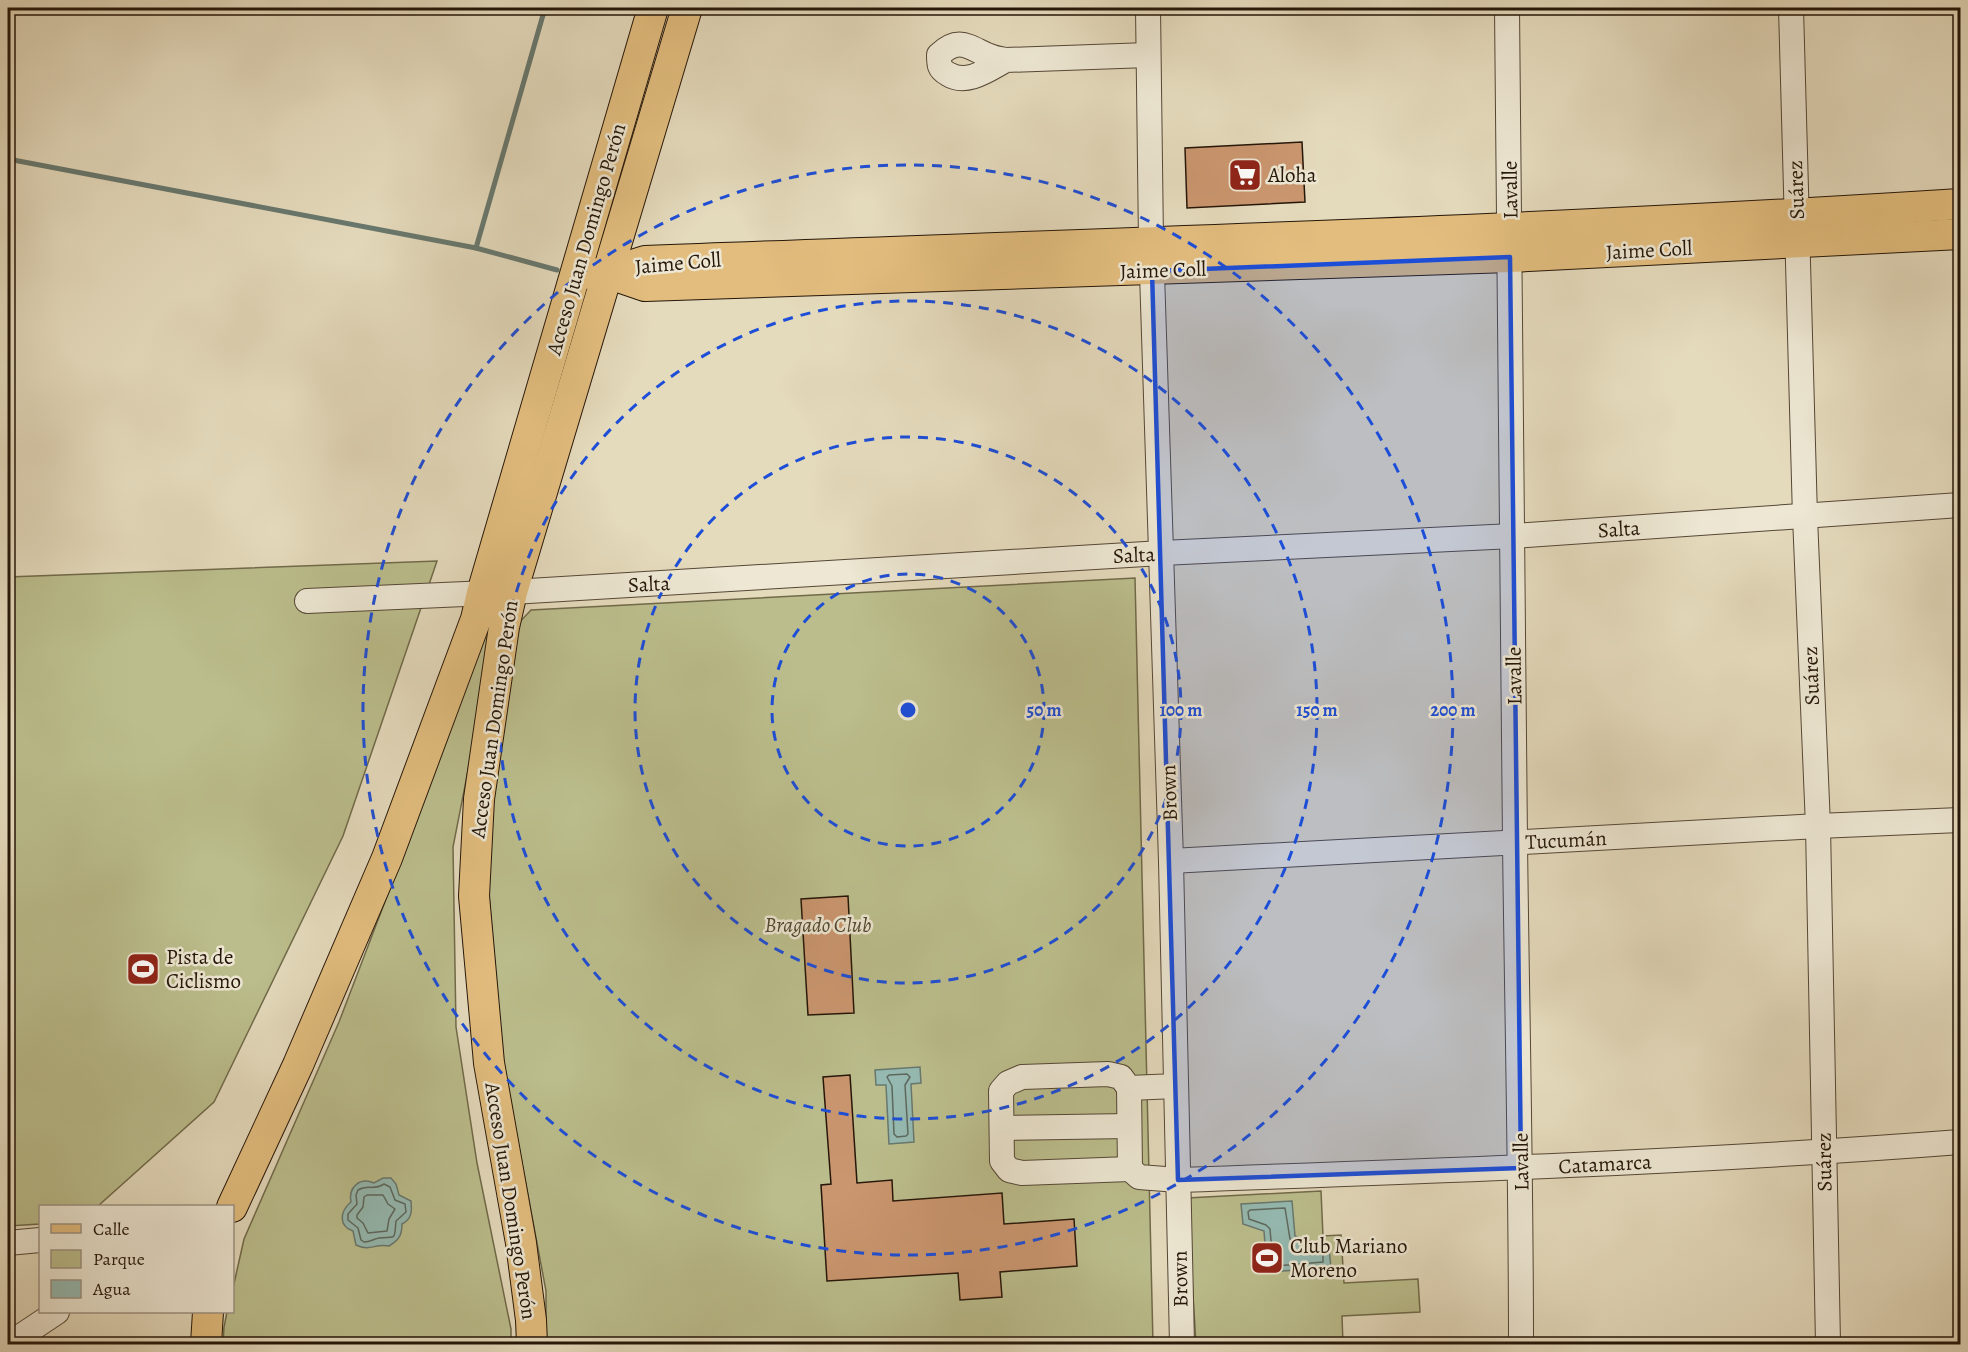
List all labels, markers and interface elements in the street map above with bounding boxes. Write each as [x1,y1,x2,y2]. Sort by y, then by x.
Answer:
street label: Acceso Juan Domingo Perón [539,120,632,359]
supermarket icon: Aloha [1227,157,1263,193]
street label: Suárez [1781,160,1811,220]
place label: Aloha [1267,161,1317,189]
street label: Lavalle [1495,161,1525,219]
street label: Jaime Coll [1605,234,1693,266]
street label: Jaime Coll [634,245,722,281]
street label: Jaime Coll [1119,255,1207,285]
street label: Salta [1597,514,1641,544]
street label: Salta [1112,540,1156,570]
street label: Salta [627,569,671,599]
street label: Acceso Juan Domingo Perón [463,598,525,841]
street label: Suárez [1796,646,1826,706]
street label: Lavalle [1499,647,1529,705]
text: 50 m [1027,698,1061,722]
text: 100 m [1160,698,1202,722]
text: 150 m [1296,698,1338,722]
text: 200 m [1430,698,1476,722]
centre of rings [898,700,918,720]
street label: Brown [1154,764,1184,822]
street label: Tucumán [1525,824,1607,856]
park label: Bragado Club [765,911,871,939]
place label: Pista de Ciclismo [166,943,241,995]
sports icon: Pista de Ciclismo [125,951,161,987]
street label: Acceso Juan Domingo Perón [478,1079,544,1322]
street label: Suárez [1809,1132,1839,1192]
street label: Lavalle [1506,1133,1536,1191]
street label: Catamarca [1558,1148,1652,1180]
legend [39,1205,234,1313]
text: Calle [93,1217,130,1241]
place label: Club Mariano Moreno [1290,1232,1408,1284]
sports icon: Club Mariano Moreno [1249,1240,1285,1276]
text: Parque [93,1247,145,1271]
street label: Brown [1166,1250,1194,1308]
text: Agua [92,1277,131,1301]

